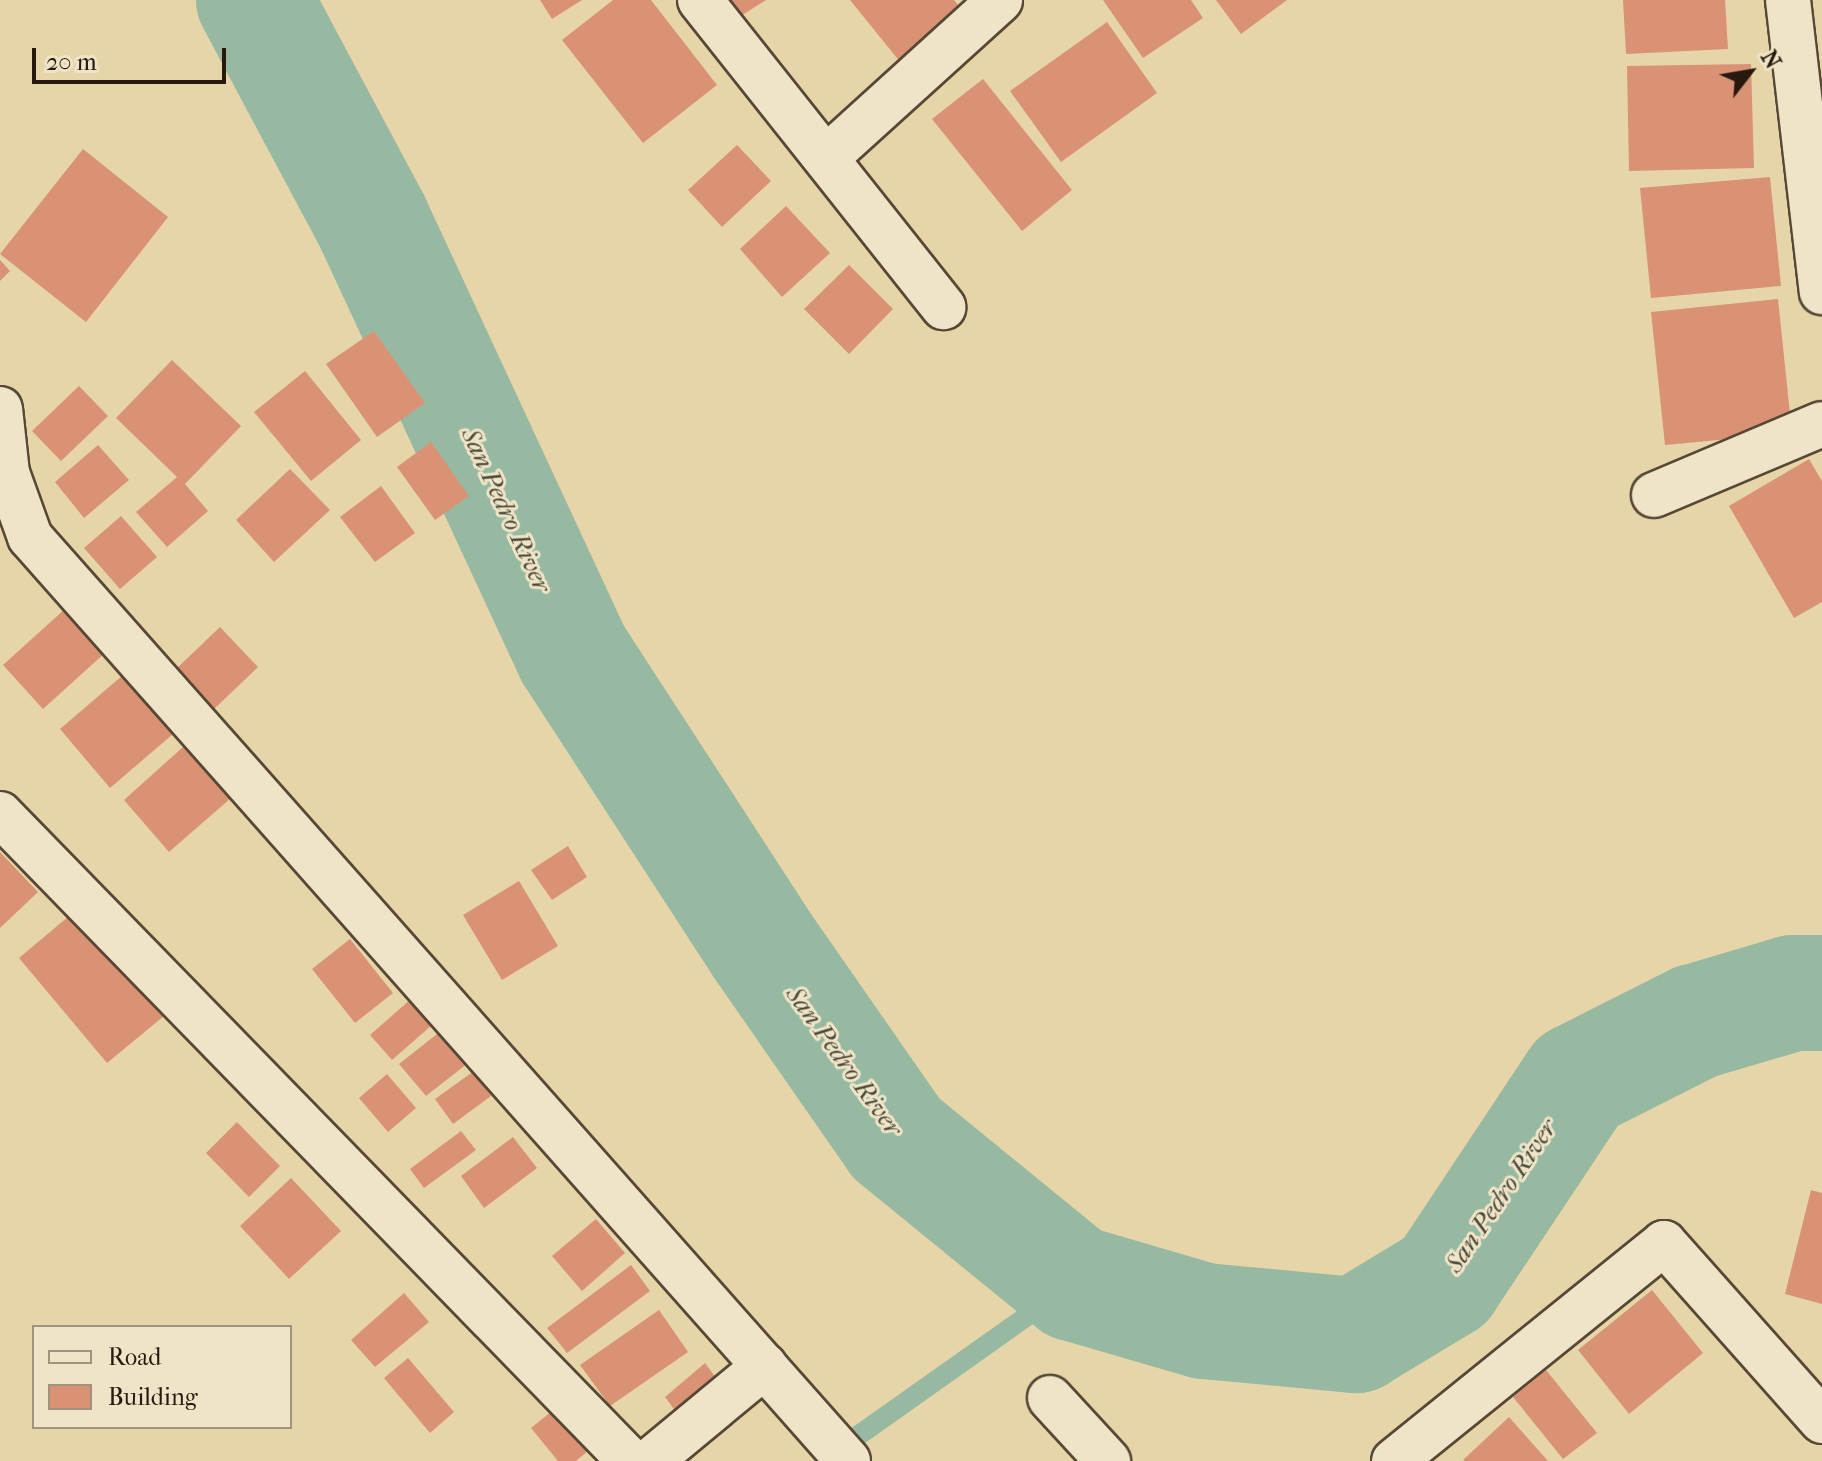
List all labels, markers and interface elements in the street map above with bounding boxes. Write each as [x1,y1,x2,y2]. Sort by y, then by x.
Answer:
scale bar [36,32,230,82]
north arrow [1710,32,1790,112]
text: N [1755,46,1786,73]
text: 20 m [46,48,97,76]
water label: San Pedro River [454,423,558,597]
water label: San Pedro River [779,980,909,1142]
water label: San Pedro River [1438,1114,1564,1278]
legend [32,1325,292,1429]
text: Road [108,1343,161,1371]
text: Building [108,1383,198,1411]

